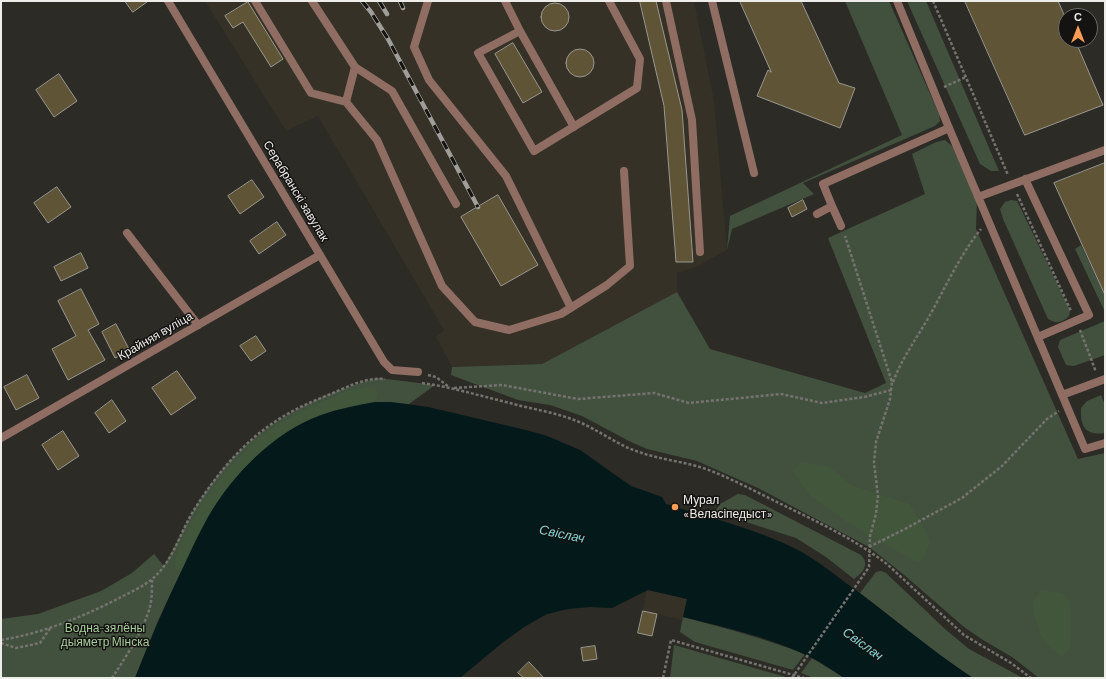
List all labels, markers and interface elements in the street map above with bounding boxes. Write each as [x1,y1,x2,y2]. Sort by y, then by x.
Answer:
north arrow [1058,8,1098,48]
text: С [1074,10,1082,23]
street label: Серабранскі завулак [260,138,332,244]
street label: Крайняя вуліца [115,309,195,363]
place label: Мурал «Веласіпедыст» [683,493,773,521]
marker: Мурал «Веласіпедыст» [670,502,680,512]
water label: Свіслач [538,522,586,546]
park label: Водна-зялёны дыяметр Мінска [61,621,149,649]
water label: Свіслач [840,624,886,664]

